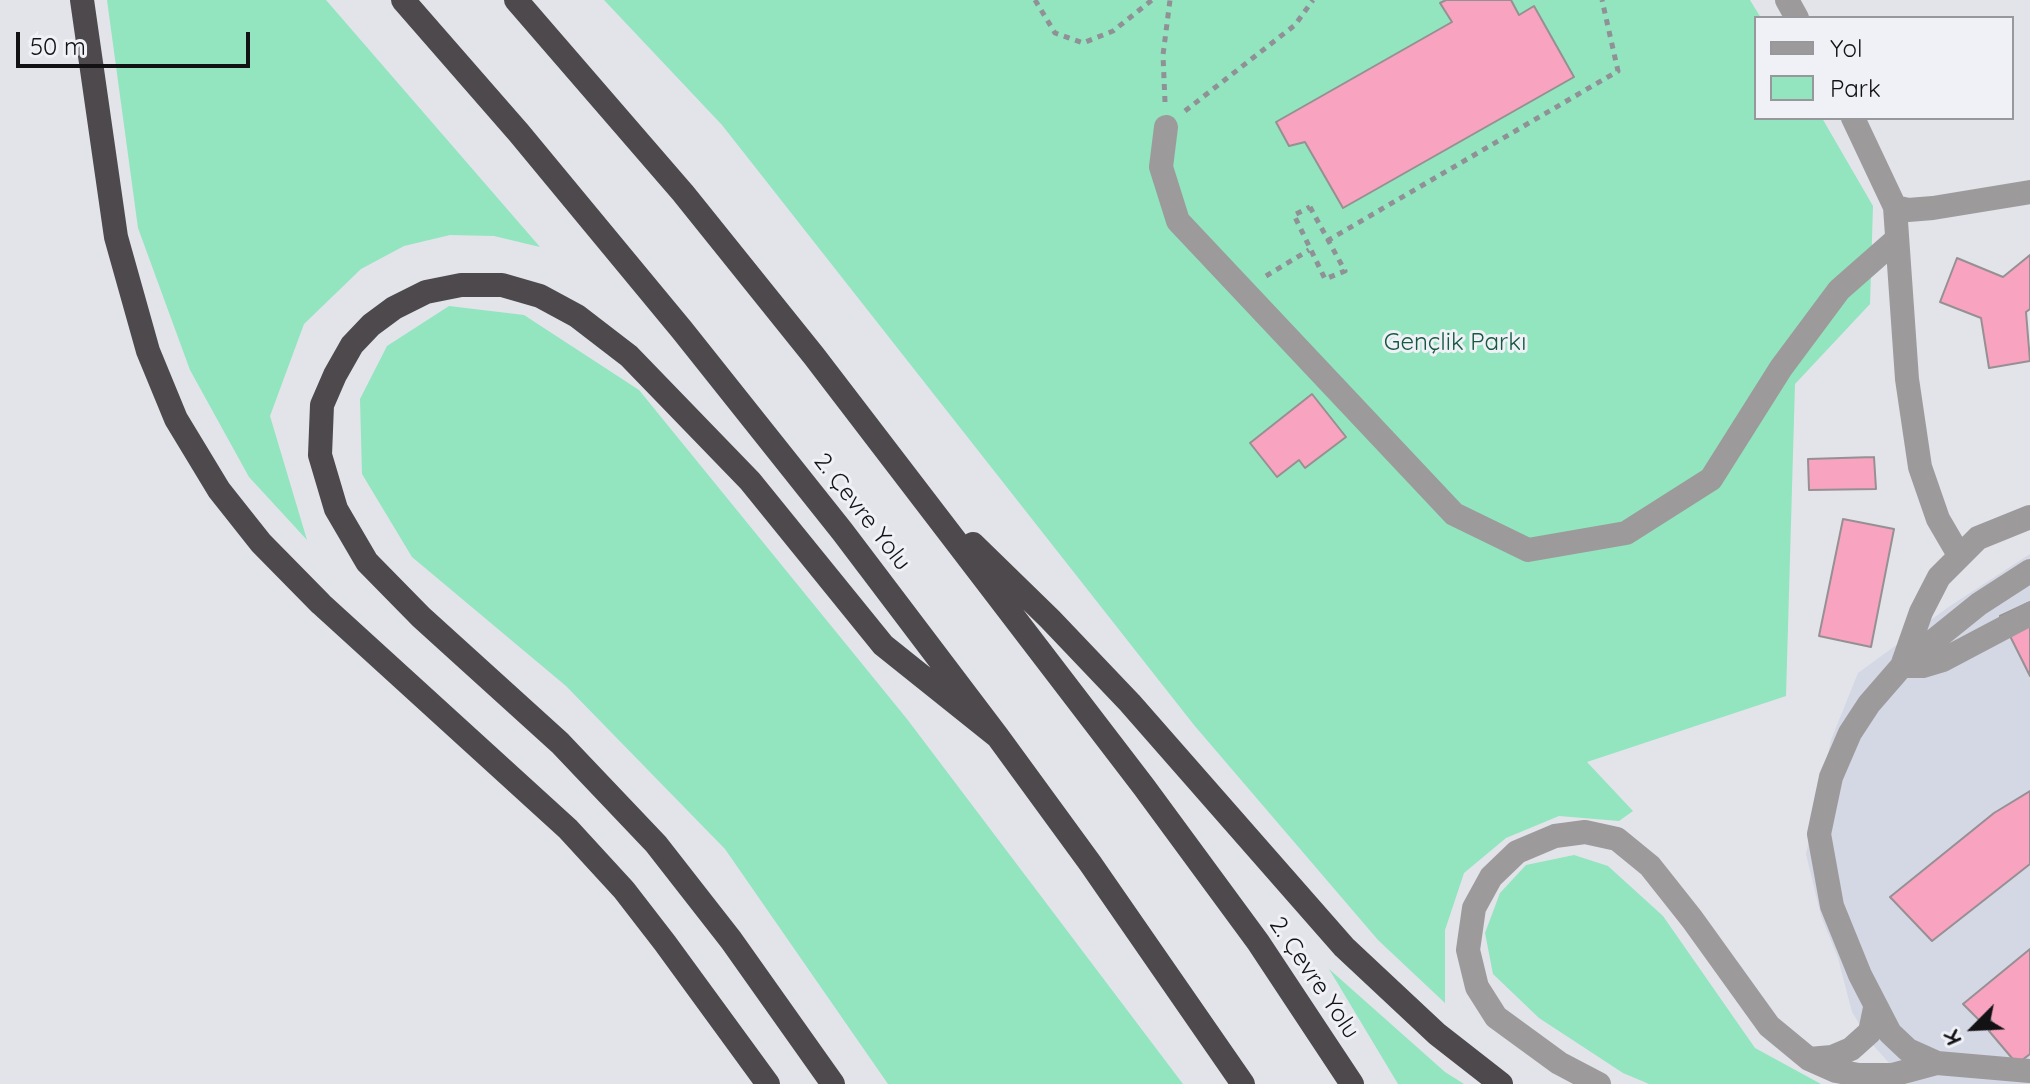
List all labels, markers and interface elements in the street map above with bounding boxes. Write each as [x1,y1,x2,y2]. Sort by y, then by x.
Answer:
scale bar [20,16,254,66]
legend [1754,16,2014,120]
text: 50 m [30,31,86,61]
text: Yol [1830,33,1862,63]
text: Park [1830,73,1881,103]
park label: Gençlik Parkı [1384,329,1526,357]
street label: 2. Çevre Yolu [807,448,917,576]
street label: 2. Çevre Yolu [1263,912,1365,1044]
north arrow [1934,988,2014,1068]
text: K [1936,1025,1968,1050]

